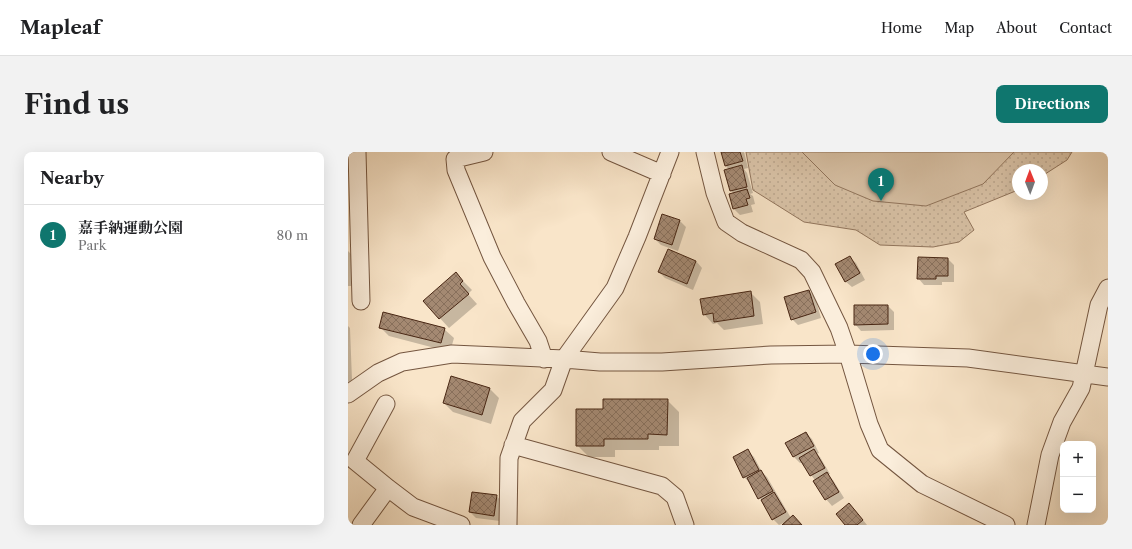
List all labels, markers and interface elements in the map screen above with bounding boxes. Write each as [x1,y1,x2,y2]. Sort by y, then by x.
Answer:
text: Mapleaf [20,16,101,39]
text: Home [881,19,922,37]
text: Map [944,19,974,37]
text: About [996,19,1037,37]
text: Contact [1059,19,1112,37]
button: Directions [996,85,1108,123]
text: Find us [24,87,129,121]
north arrow [1012,164,1048,200]
text: Nearby [40,168,104,188]
pin: 1 [868,168,894,201]
text: 嘉手納運動公園 [78,218,183,237]
text: 1 [50,227,56,243]
text: 80 m [276,227,308,243]
text: Park [78,237,106,253]
your location [863,344,883,364]
map controls [1060,441,1096,513]
button: + [1060,441,1096,477]
button: − [1060,477,1096,513]

